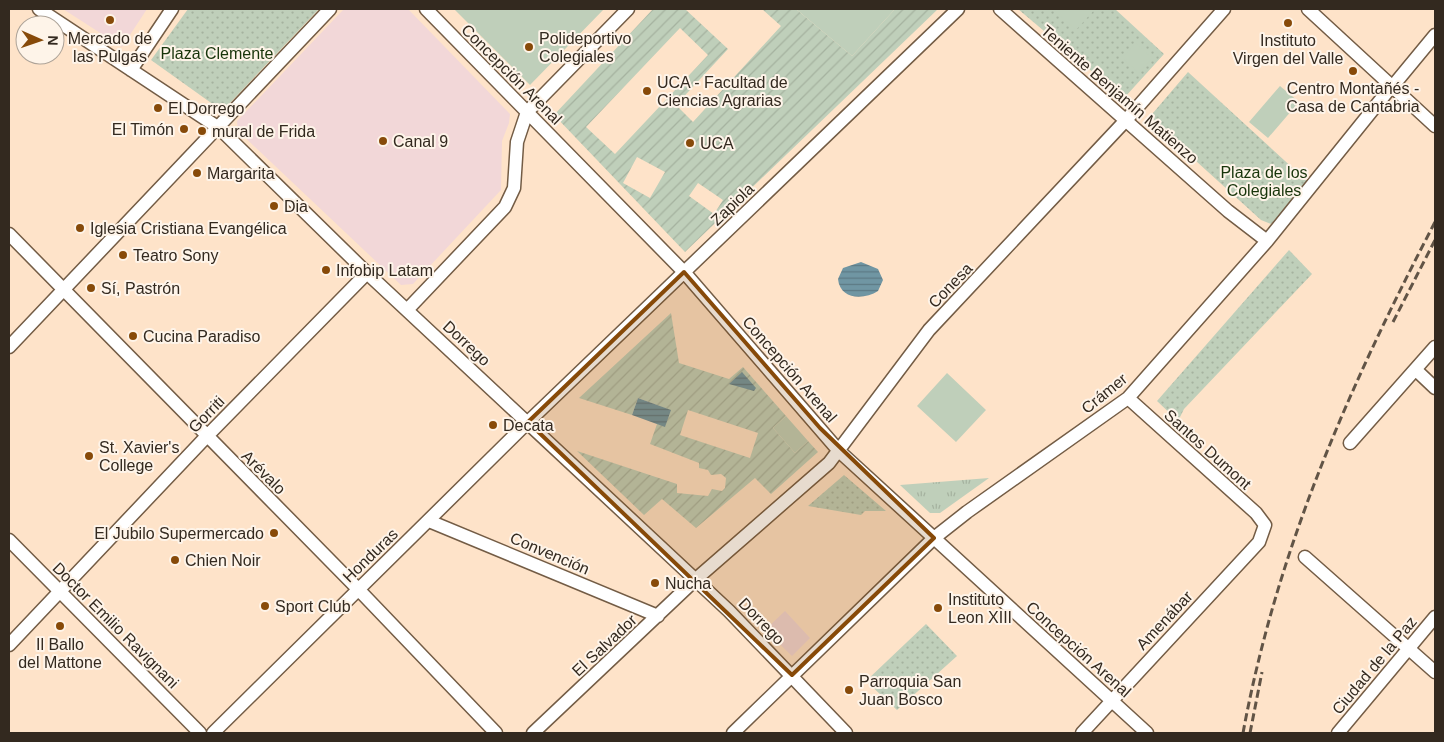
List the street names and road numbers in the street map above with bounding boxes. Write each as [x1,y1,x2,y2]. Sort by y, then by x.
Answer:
street label: Concepción Arenal [458,21,565,128]
street label: Teniente Benjamín Matienzo [1038,22,1202,167]
street label: Zapiola [708,180,757,229]
street label: Conesa [925,260,976,311]
street label: Concepción Arenal [739,313,840,426]
street label: Dorrego [440,317,494,369]
street label: Crámer [1078,370,1131,417]
street label: Gorriti [185,393,228,436]
street label: Santos Dumont [1161,406,1255,493]
street label: Arévalo [238,447,289,498]
street label: Honduras [339,525,401,586]
street label: Convención [508,529,592,578]
street label: Doctor Emilio Ravignani [49,559,182,692]
street label: Amenábar [1133,587,1196,653]
street label: Dorrego [735,595,788,648]
street label: Concepción Arenal [1023,598,1134,701]
street label: El Salvador [569,611,641,679]
street label: Ciudad de la Paz [1329,613,1420,717]

